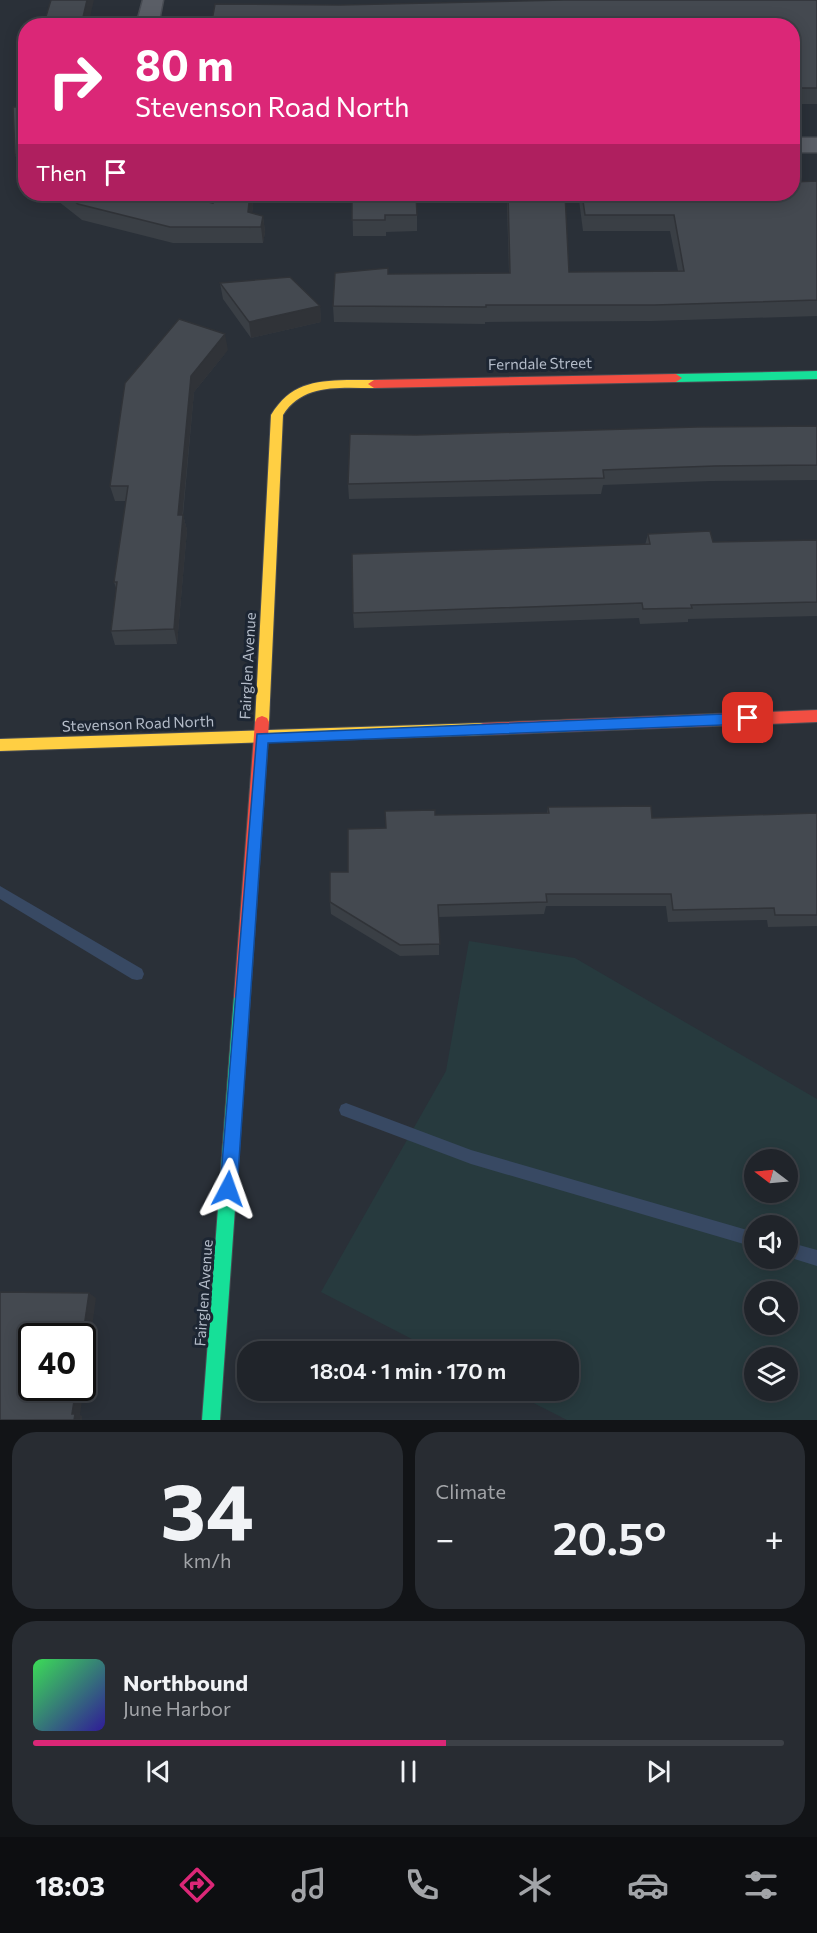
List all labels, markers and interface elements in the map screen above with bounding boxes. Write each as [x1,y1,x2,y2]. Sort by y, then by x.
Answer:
text: 80 m [135,38,234,90]
icon: right [36,42,114,120]
text: Stevenson Road North [135,90,410,123]
icon: arrive [99,156,132,189]
text: Then [36,159,87,186]
street label: Ferndale Street [488,353,592,373]
street label: Fairglen Avenue [235,612,259,720]
pin [722,692,773,743]
icon: arrive [731,701,764,734]
street label: Stevenson Road North [61,711,214,735]
north arrow [744,1149,798,1203]
map controls [744,1149,798,1401]
position arrow [196,1157,260,1221]
button: sound [744,1215,798,1269]
street label: Fairglen Avenue [190,1239,216,1347]
button: search [744,1281,798,1335]
speed limit sign: 40 [18,1323,96,1401]
button: layers [744,1347,798,1401]
text: 18:04 · 1 min · 170 m [310,1357,506,1384]
text: 34 [161,1461,254,1556]
text: Climate [436,1479,506,1503]
text: 20.5° [552,1509,666,1564]
text: − [436,1517,454,1558]
text: + [765,1517,784,1558]
text: km/h [183,1548,232,1572]
text: Northbound [123,1669,248,1696]
text: June Harbor [123,1696,231,1720]
icon: previous [142,1755,175,1788]
icon: pause [392,1755,425,1788]
icon: next [642,1755,675,1788]
icon: directions [176,1864,218,1906]
icon: music [288,1864,330,1906]
icon: phone [401,1864,443,1906]
icon: climate [514,1864,556,1906]
icon: car [627,1864,669,1906]
icon: filters [740,1864,782,1906]
text: 18:03 [35,1869,105,1902]

